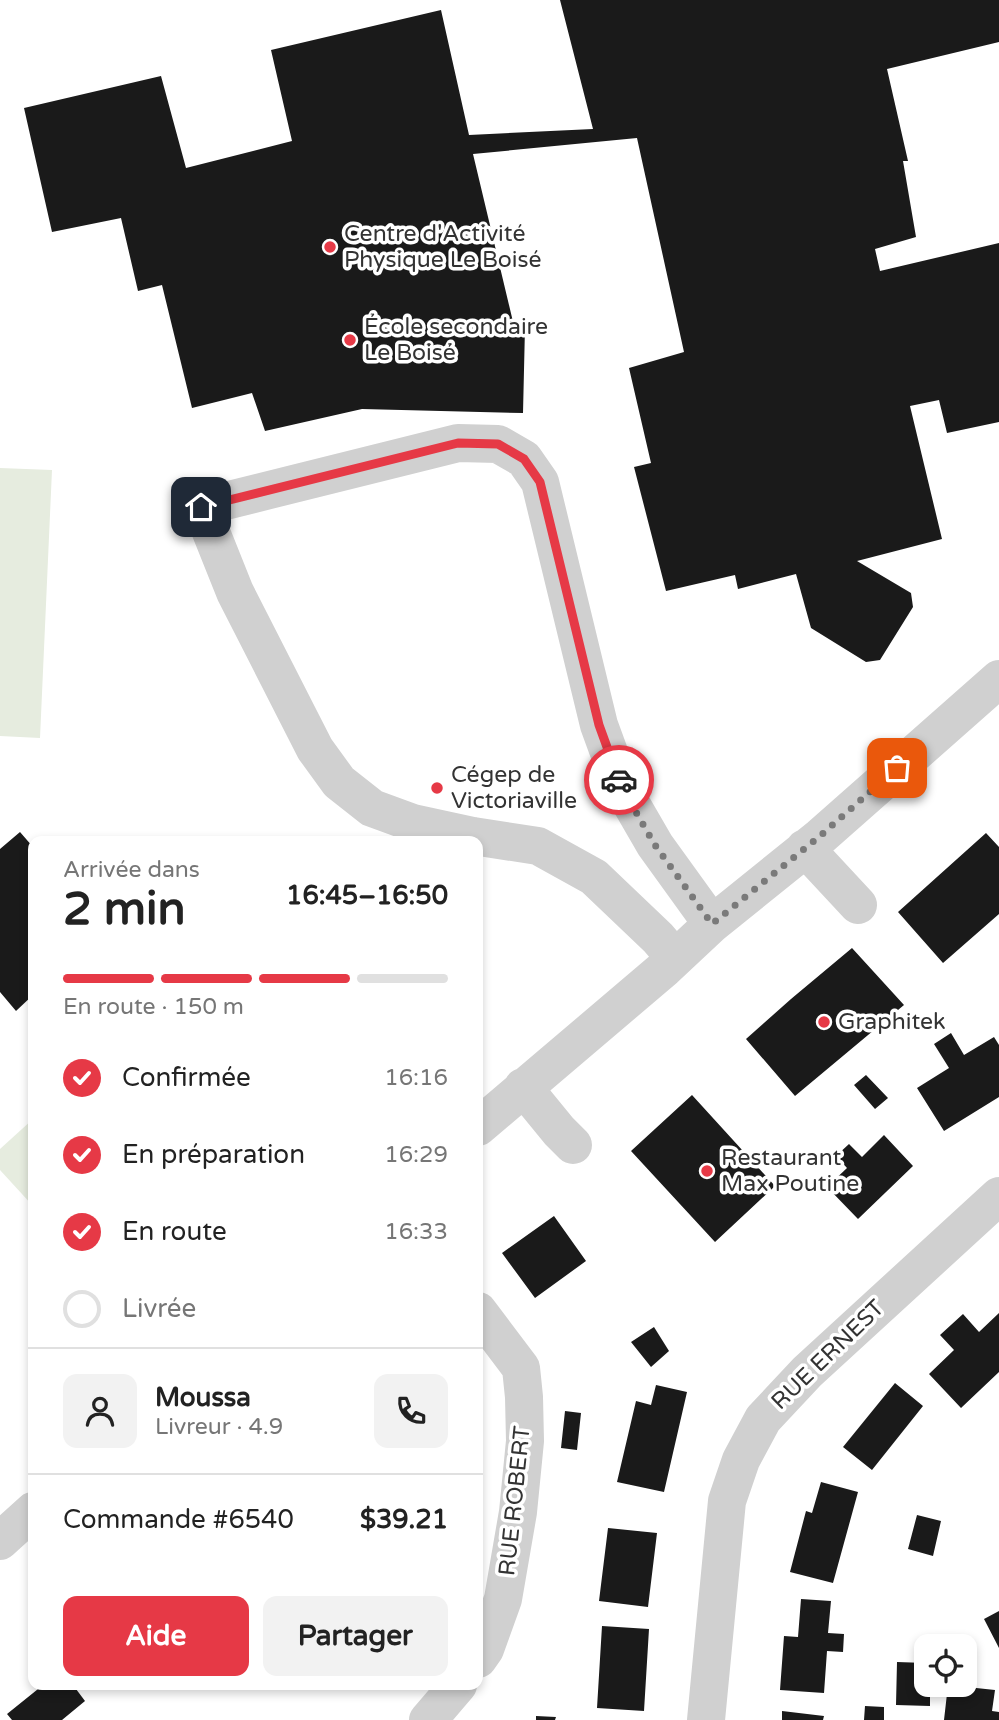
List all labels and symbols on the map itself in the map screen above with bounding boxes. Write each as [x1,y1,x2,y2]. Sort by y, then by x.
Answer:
place label: Centre d'Activité Physique Le Boisé [344,220,542,274]
marker: Centre d'Activité Physique Le Boisé [322,239,338,255]
place label: École secondaire Le Boisé [364,313,548,367]
marker: École secondaire Le Boisé [342,332,358,348]
pin [171,477,231,537]
pin [867,738,927,798]
courier [584,745,654,815]
place label: Cégep de Victoriaville [451,761,577,815]
marker: Cégep de Victoriaville [429,780,445,796]
place label: Graphitek [838,1008,946,1036]
marker: Graphitek [816,1014,832,1030]
place label: Restaurant Max Poutine [721,1144,859,1198]
marker: Restaurant Max Poutine [699,1163,715,1179]
street label: RUE ERNEST [766,1294,890,1416]
street label: RUE ROBERT [493,1425,537,1577]

